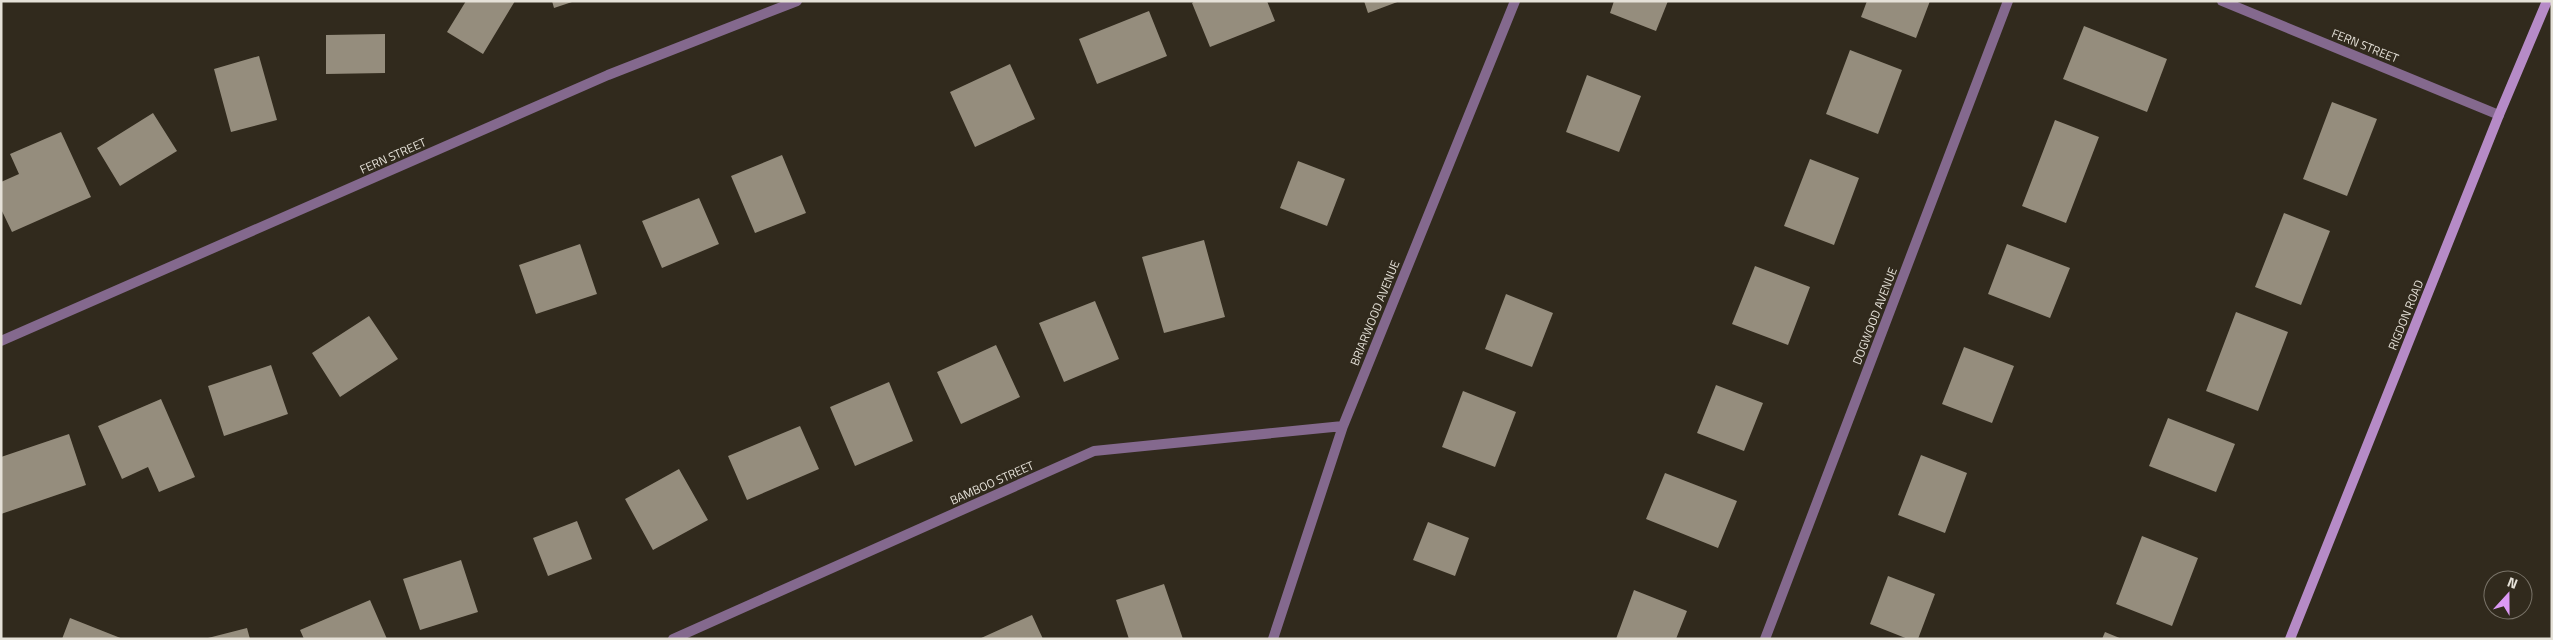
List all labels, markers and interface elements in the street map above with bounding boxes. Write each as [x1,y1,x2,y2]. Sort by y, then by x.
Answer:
street label: FERN STREET [2329,23,2402,68]
street label: FERN STREET [357,132,430,179]
street label: BRIARWOOD AVENUE [1345,257,1404,368]
street label: DOGWOOD AVENUE [1847,264,1902,367]
street label: RIGDON ROAD [2383,277,2428,353]
street label: BAMBOO STREET [947,455,1037,510]
north arrow [2483,570,2533,620]
text: N [2505,571,2521,594]

